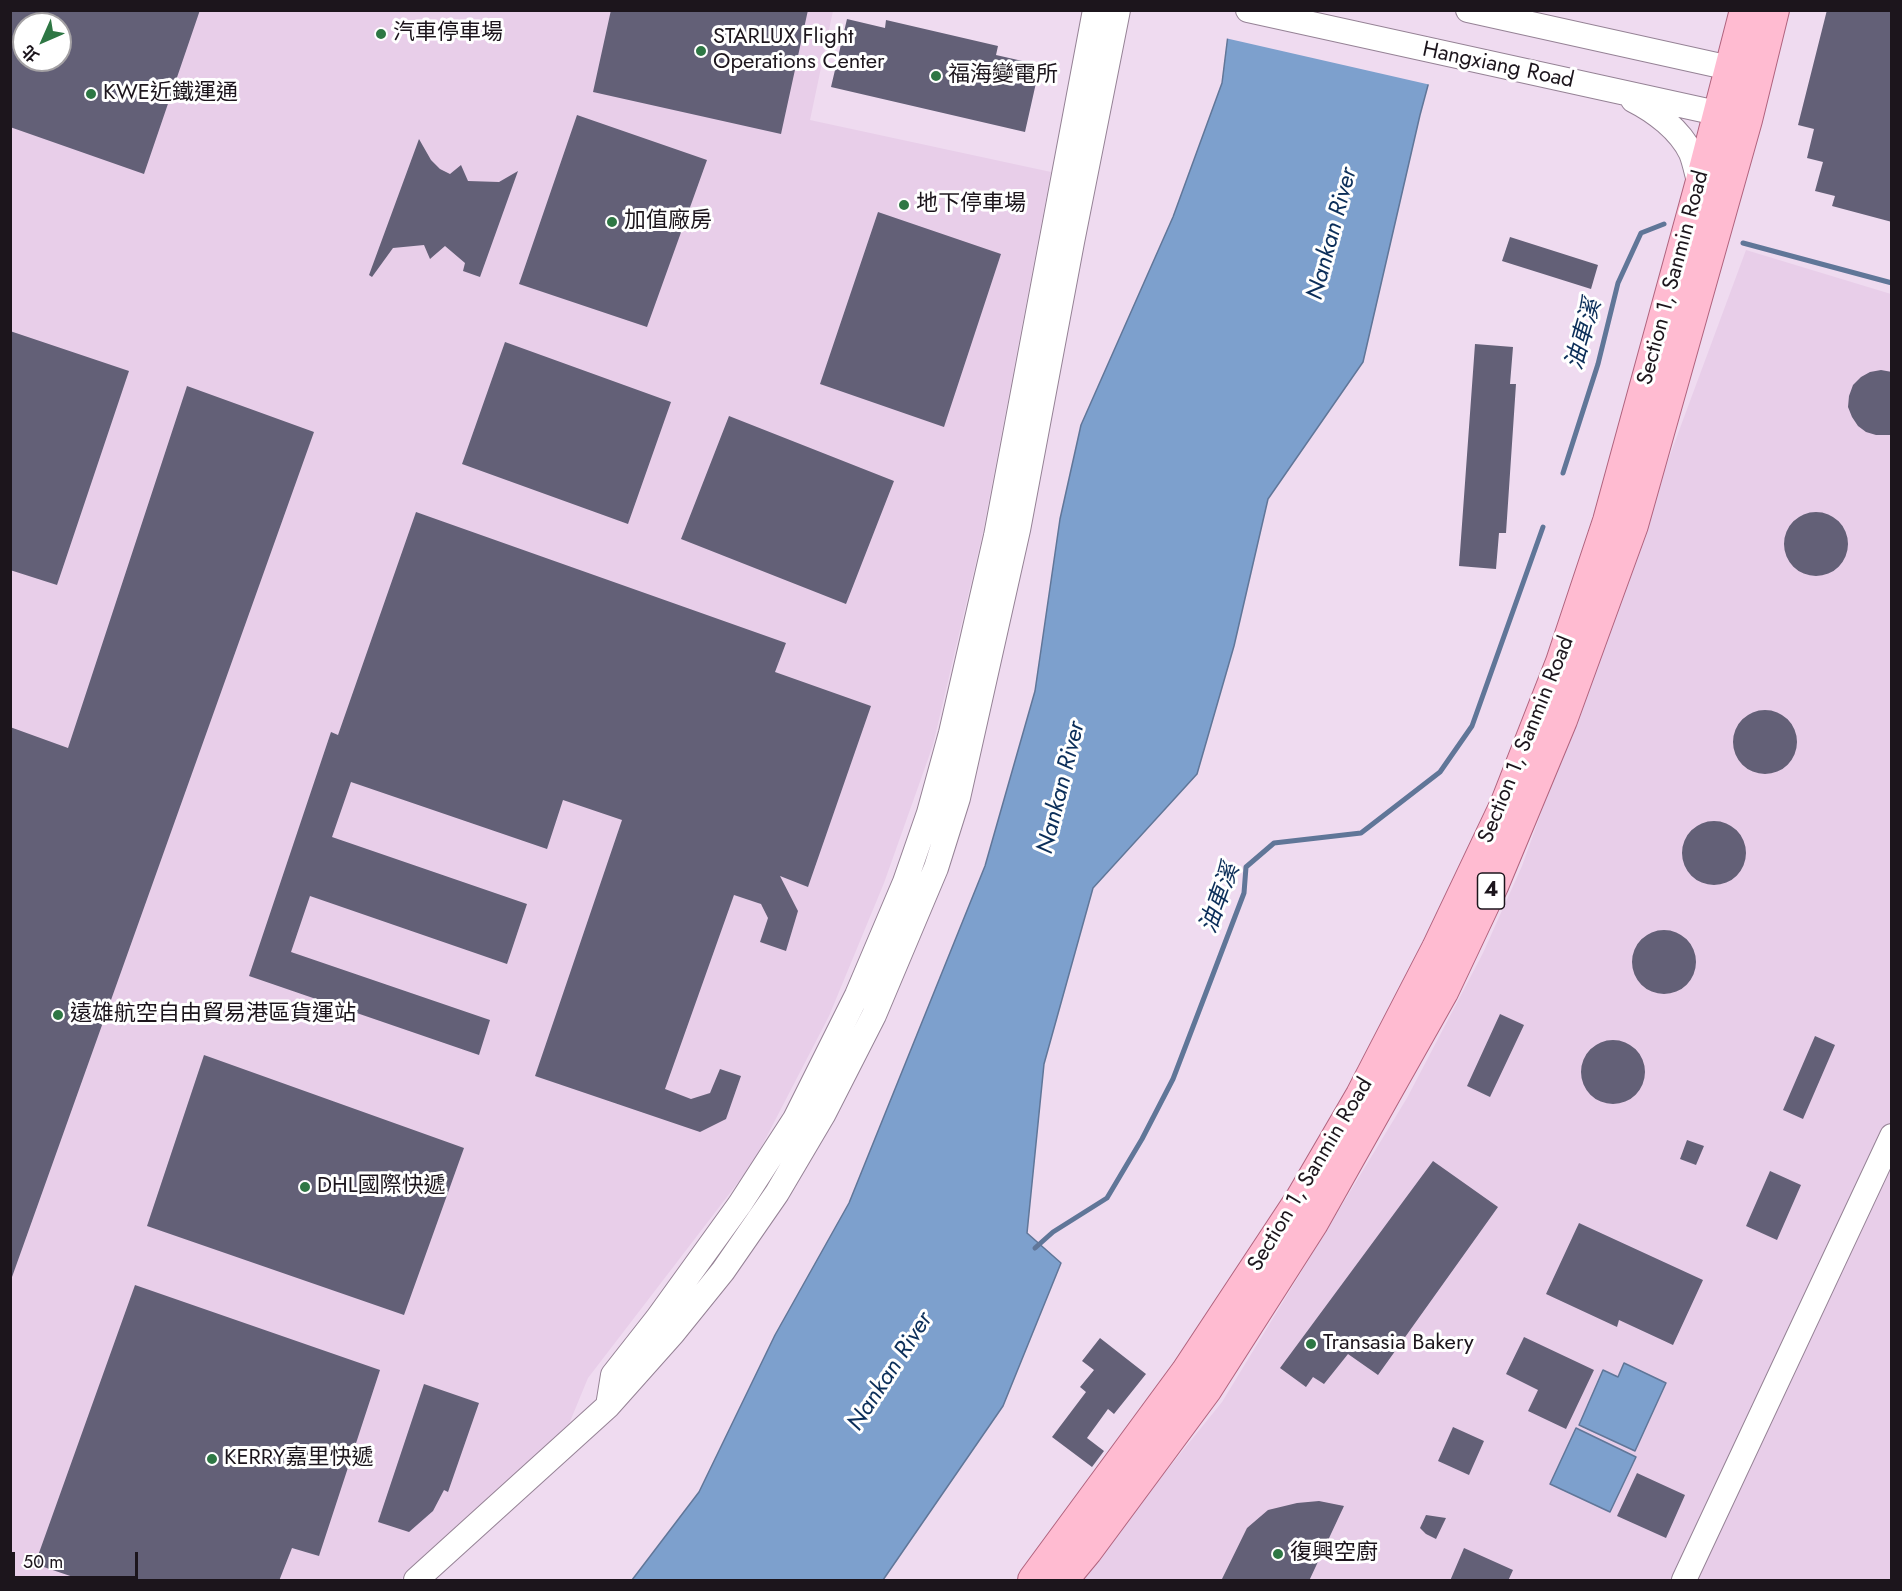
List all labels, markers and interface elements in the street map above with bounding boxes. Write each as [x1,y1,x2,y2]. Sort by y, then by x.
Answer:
north arrow [12,12,72,72]
place label: 汽車停車場 [393,21,503,47]
place label: STARLUX Flight Operations Center [713,25,885,76]
marker: 汽車停車場 [374,27,388,41]
street label: Hangxiang Road [1420,37,1576,95]
text: 北 [17,40,44,67]
marker: STARLUX Flight Operations Center [694,44,708,58]
place label: 福海變電所 [948,63,1058,89]
marker: 福海變電所 [929,69,943,83]
place label: KWE近鐵運通 [103,81,238,107]
marker: KWE近鐵運通 [84,87,98,101]
water label: Nankan River [1302,165,1364,303]
street label: Section 1, Sanmin Road [1633,168,1715,388]
place label: 地下停車場 [916,192,1026,218]
marker: 地下停車場 [897,198,911,212]
place label: 加值廠房 [624,209,712,235]
marker: 加值廠房 [605,215,619,229]
water label: 油車溪 [1561,296,1609,374]
street label: Section 1, Sanmin Road [1473,633,1581,847]
water label: Nankan River [1032,719,1092,857]
water label: 油車溪 [1195,860,1247,938]
road number: 4 [1478,873,1504,909]
place label: 遠雄航空自由貿易港區貨運站 [70,1002,356,1028]
marker: 遠雄航空自由貿易港區貨運站 [51,1008,65,1022]
street label: Section 1, Sanmin Road [1243,1073,1379,1277]
place label: DHL國際快遞 [317,1174,446,1200]
marker: DHL國際快遞 [298,1180,312,1194]
water label: Nankan River [842,1307,940,1437]
place label: Transasia Bakery [1323,1331,1474,1357]
marker: Transasia Bakery [1304,1337,1318,1351]
place label: KERRY嘉里快遞 [224,1446,374,1472]
marker: KERRY嘉里快遞 [205,1452,219,1466]
scale bar [15,1540,141,1578]
place label: 復興空廚 [1290,1541,1378,1567]
marker: 復興空廚 [1271,1547,1285,1561]
text: 50 m [23,1549,63,1575]

